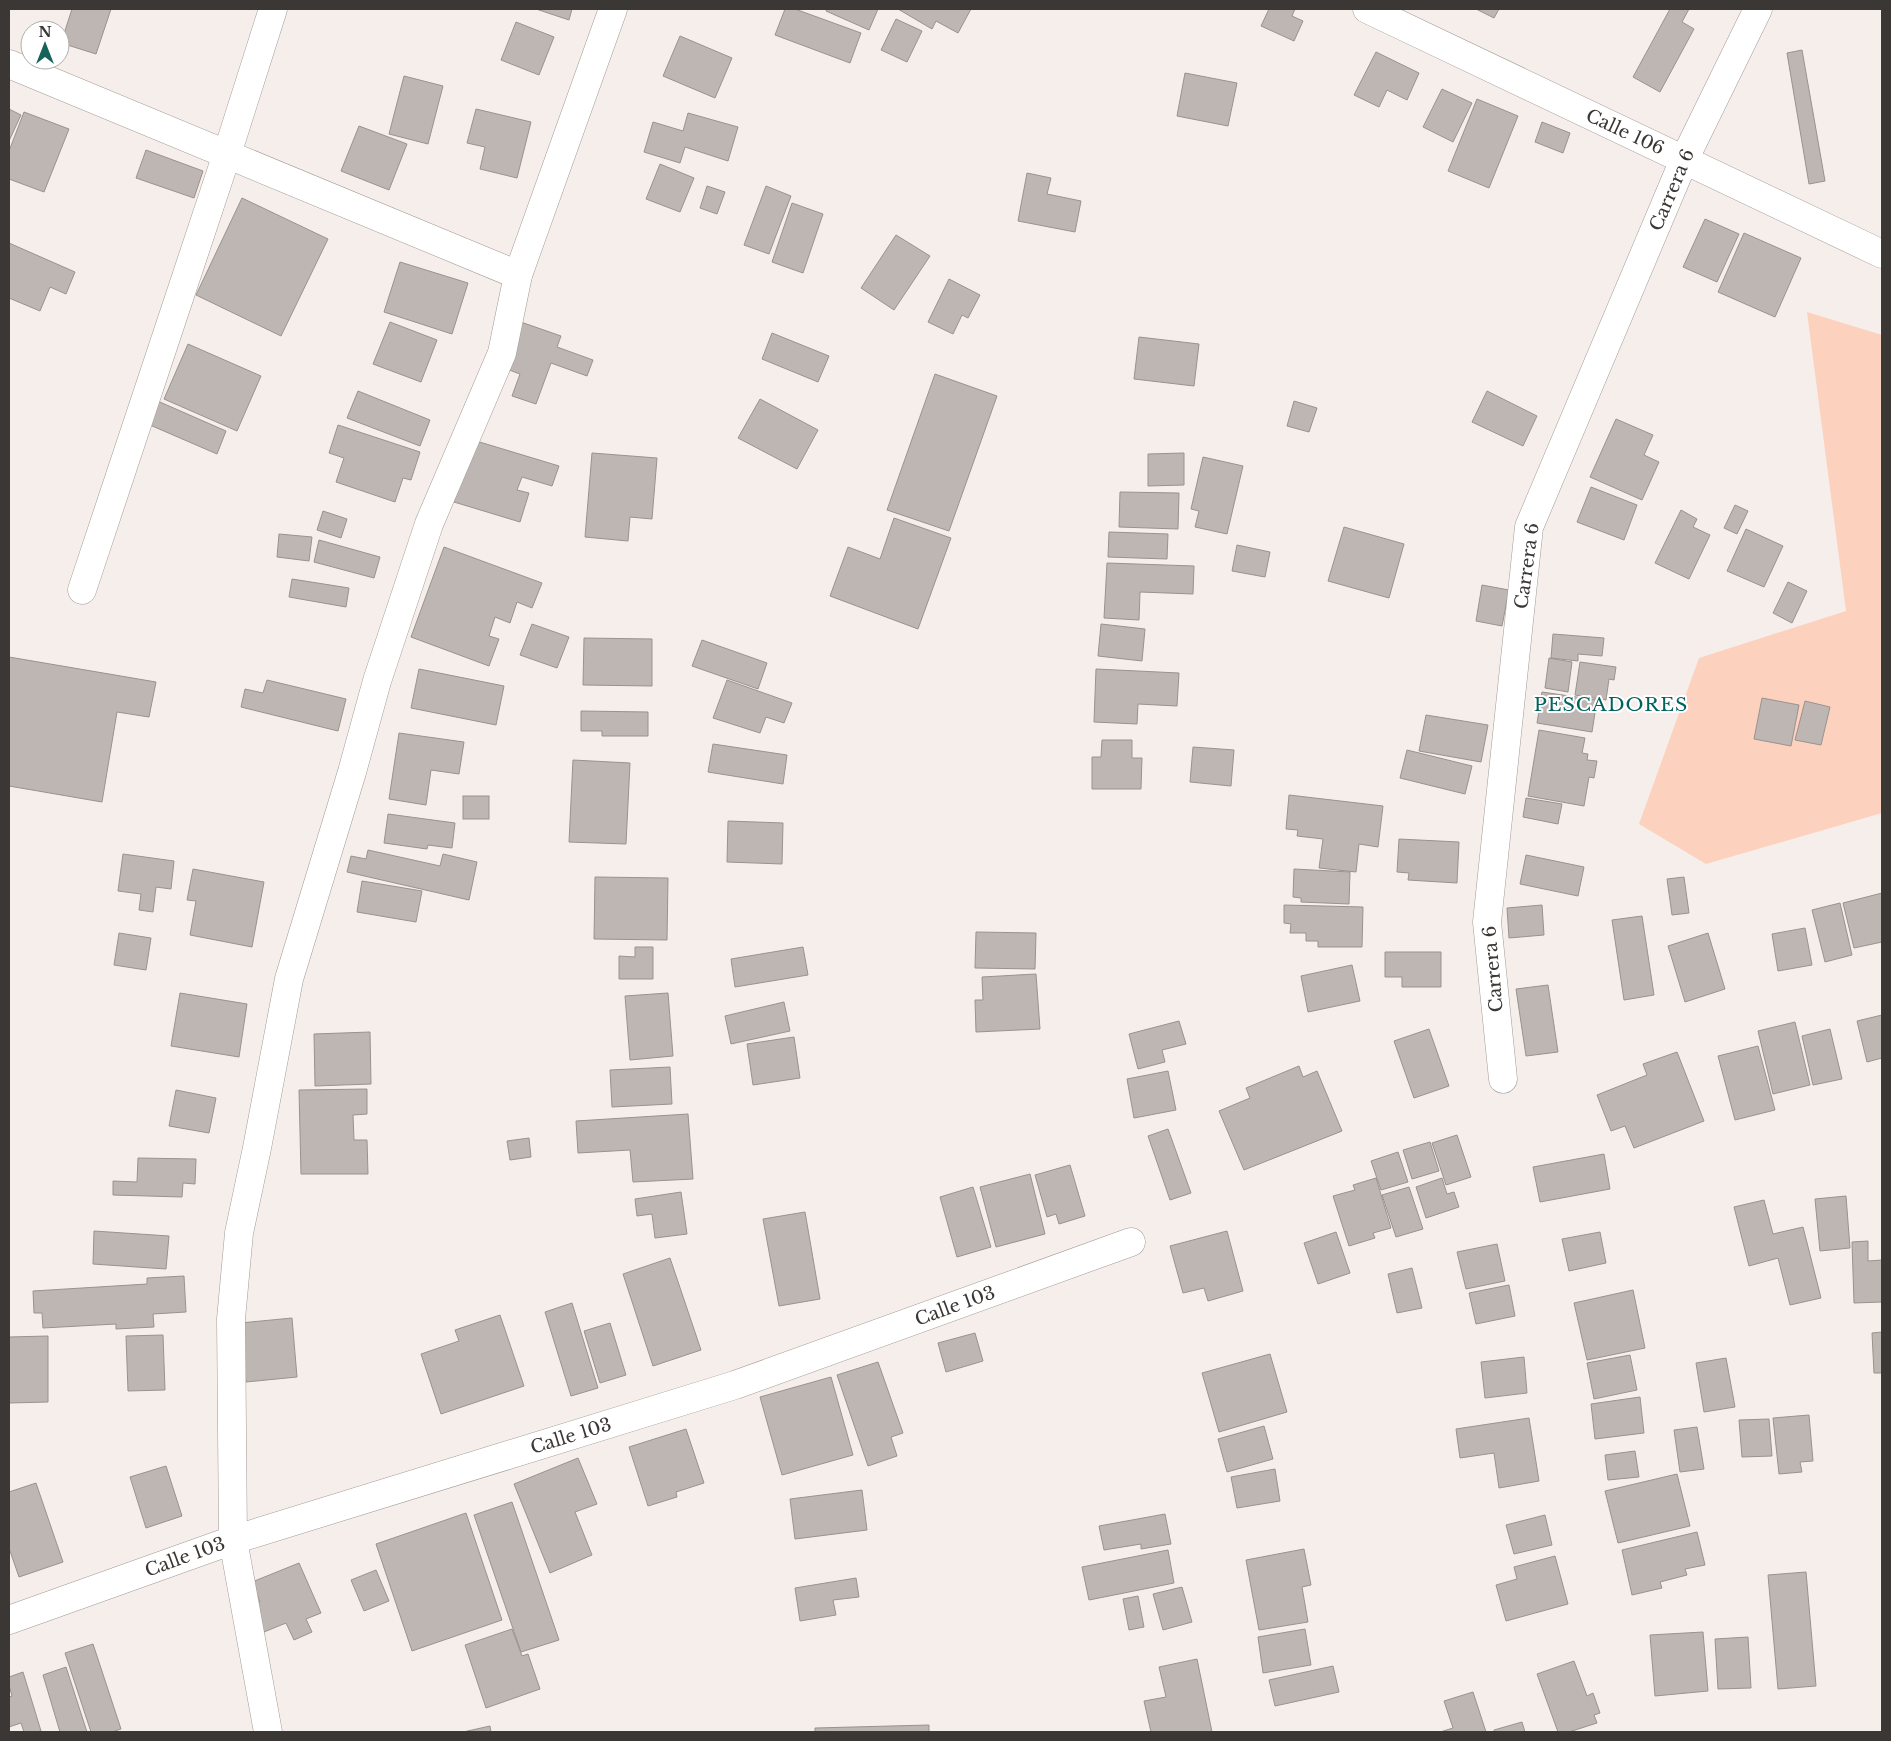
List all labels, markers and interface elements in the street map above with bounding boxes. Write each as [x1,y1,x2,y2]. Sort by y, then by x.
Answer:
north arrow [20,20,70,70]
text: N [38,23,52,41]
street label: Calle 106 [1582,104,1668,160]
street label: Carrera 6 [1645,146,1699,234]
street label: Carrera 6 [1510,521,1544,611]
district label: PESCADORES [1534,693,1688,716]
street label: Carrera 6 [1478,925,1508,1013]
street label: Calle 103 [912,1281,998,1331]
street label: Calle 103 [528,1413,614,1459]
street label: Calle 103 [142,1532,228,1582]

